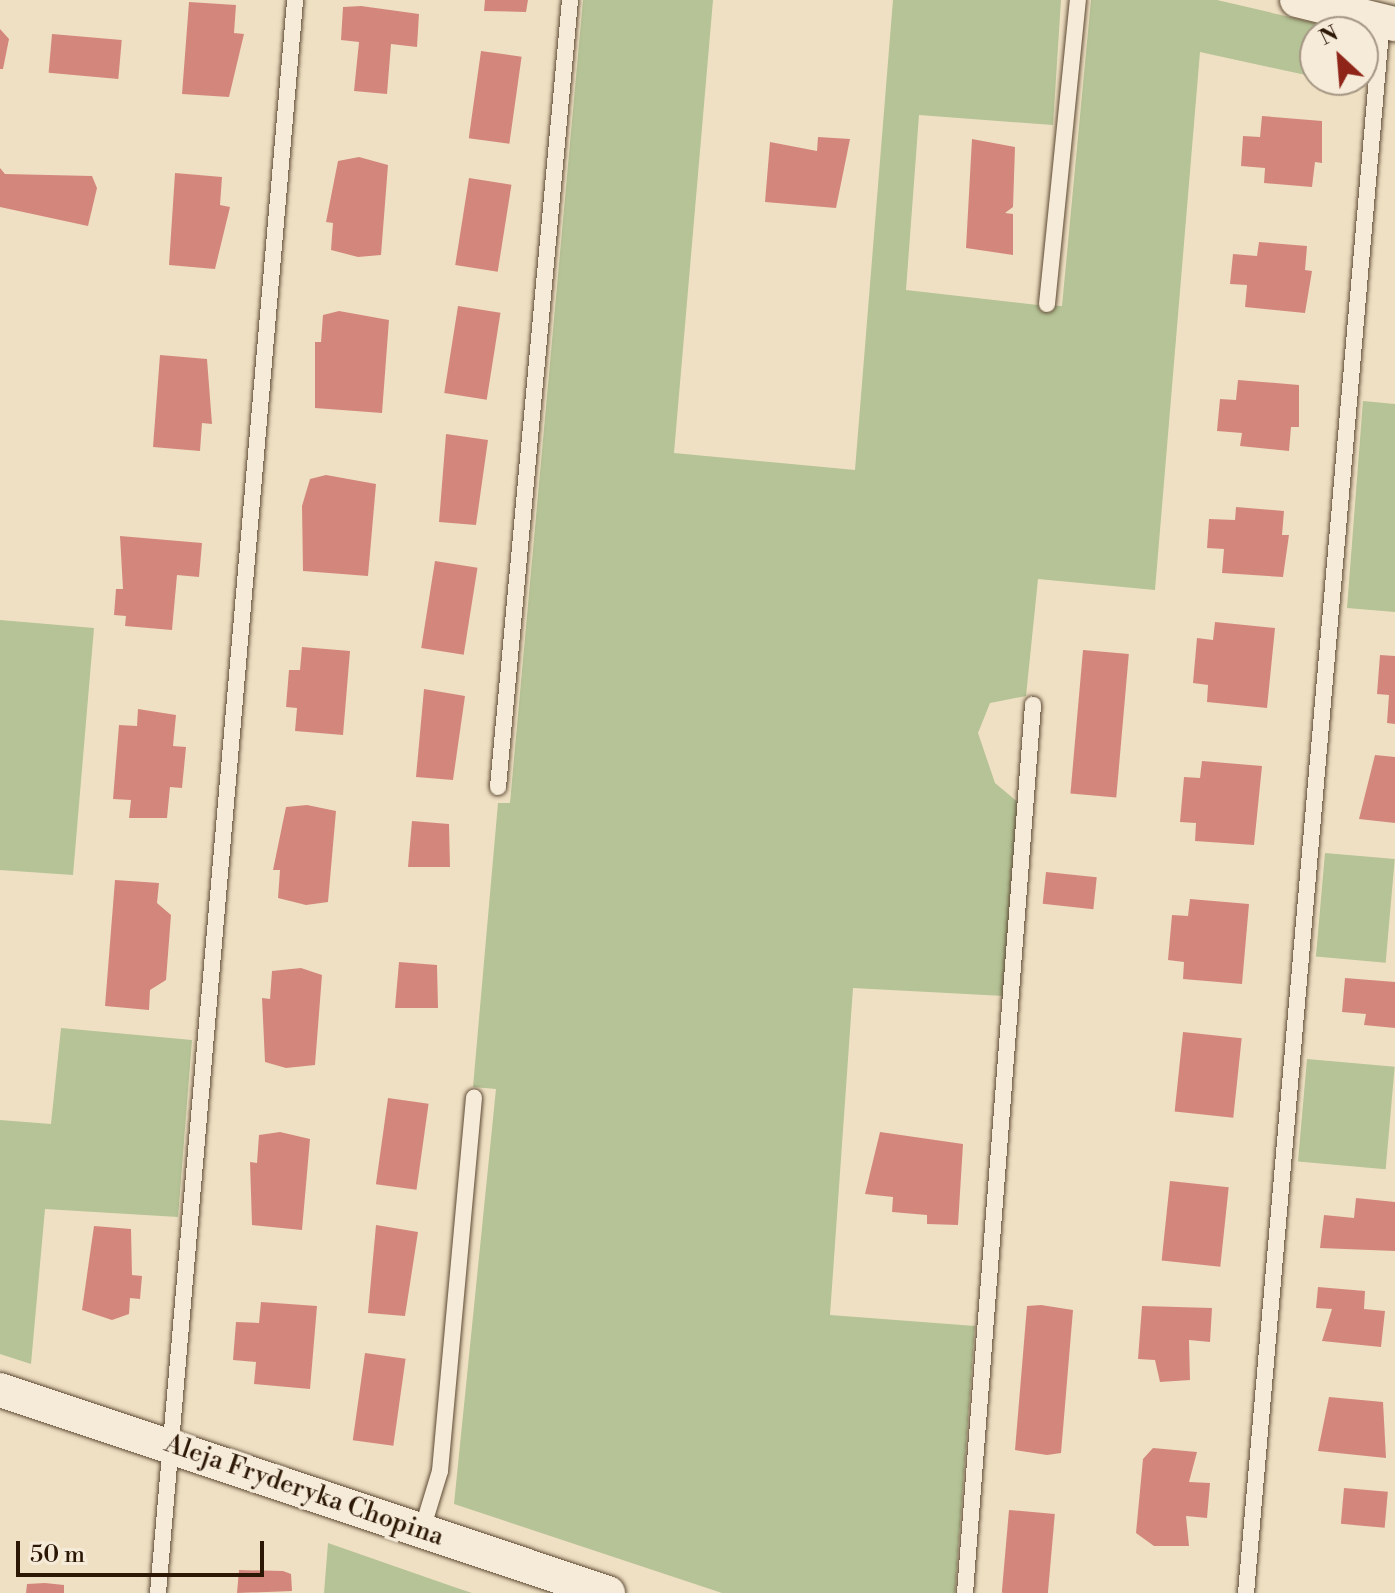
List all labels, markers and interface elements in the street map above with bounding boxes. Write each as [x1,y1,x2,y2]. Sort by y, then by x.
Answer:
north arrow [1299,16,1379,96]
text: N [1315,20,1343,52]
street label: Aleja Fryderyka Chopina [161,1429,447,1553]
scale bar [20,1525,268,1575]
text: 50 m [30,1540,85,1570]

